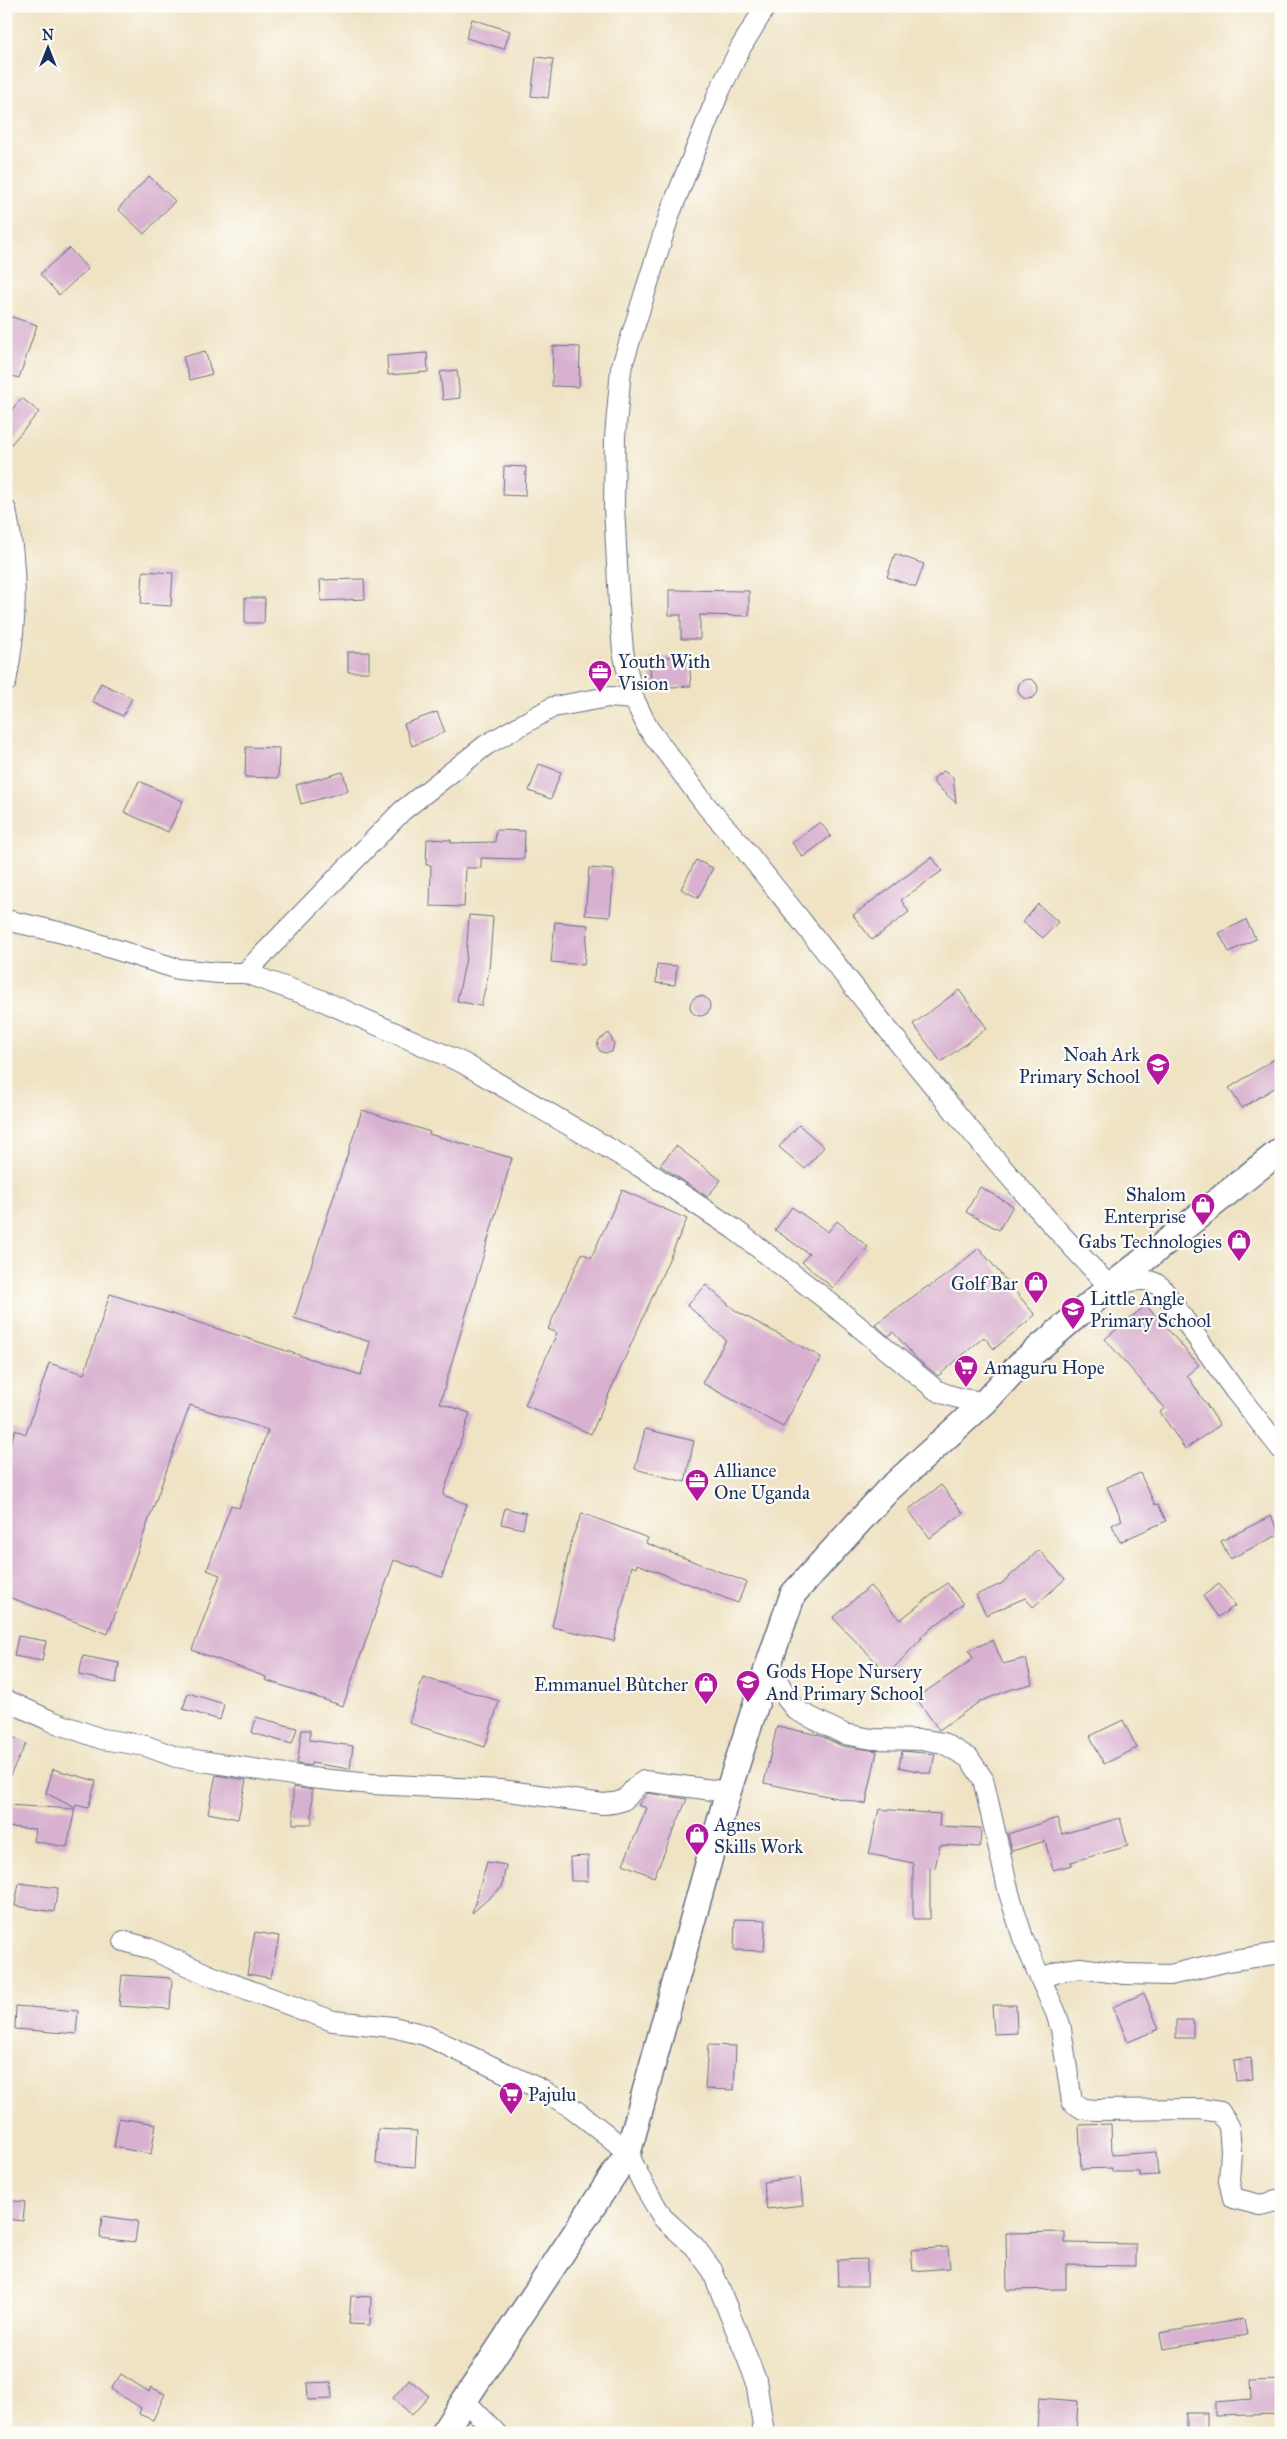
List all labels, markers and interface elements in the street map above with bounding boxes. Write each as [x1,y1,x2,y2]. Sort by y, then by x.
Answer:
north arrow [22,22,72,72]
text: N [42,27,54,44]
place label: Youth With Vision [617,650,711,695]
office icon: Youth With Vision [587,659,613,693]
place label: Noah Ark Primary School [1019,1043,1141,1088]
school or university icon: Noah Ark Primary School [1145,1052,1171,1086]
place label: Shalom Enterprise [1104,1183,1186,1228]
shop icon: Shalom Enterprise [1190,1192,1216,1226]
shop icon: Gabs Technologies [1226,1228,1252,1262]
place label: Gabs Technologies [1078,1230,1222,1254]
shop icon: Golf Bar [1023,1270,1049,1304]
place label: Golf Bar [951,1272,1019,1295]
place label: Little Angle Primary School [1090,1287,1212,1332]
school or university icon: Little Angle Primary School [1060,1296,1086,1330]
supermarket icon: Amaguru Hope [953,1354,979,1388]
place label: Amaguru Hope [983,1356,1105,1380]
place label: Alliance One Uganda [713,1459,811,1505]
office icon: Alliance One Uganda [684,1468,710,1502]
place label: Gods Hope Nursery And Primary School [765,1660,925,1705]
school or university icon: Gods Hope Nursery And Primary School [735,1669,761,1703]
shop icon: Emmanuel Bûtcher [693,1671,719,1705]
place label: Emmanuel Bûtcher [534,1673,689,1696]
place label: Agnes Skills Work [713,1813,803,1858]
shop icon: Agnes Skills Work [684,1822,710,1856]
supermarket icon: Pajulu [498,2081,524,2115]
place label: Pajulu [528,2083,576,2106]

